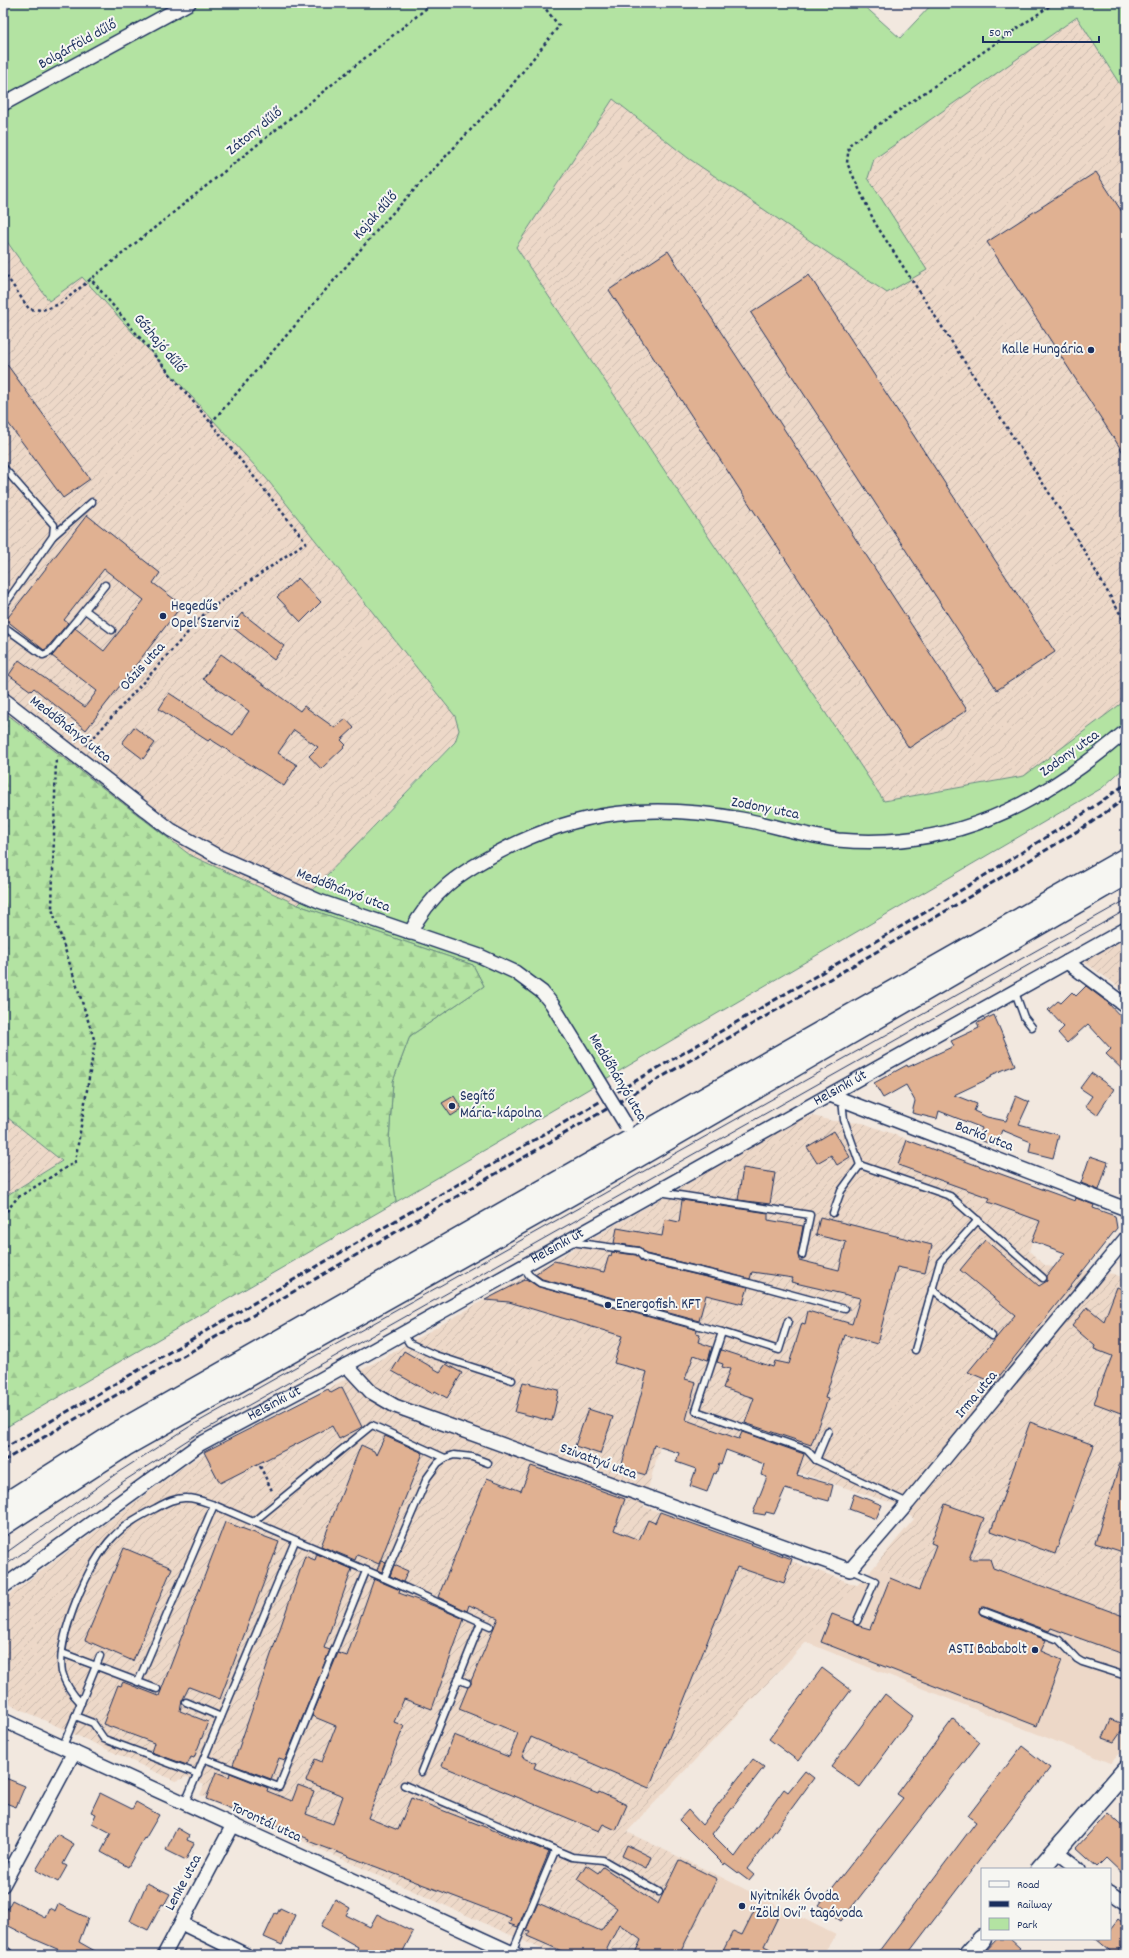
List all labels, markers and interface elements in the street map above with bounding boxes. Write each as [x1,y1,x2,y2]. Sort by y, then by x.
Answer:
street label: Bolgárföld dűlő [35,14,122,76]
scale bar [983,18,1099,44]
text: 50 m [989,25,1012,42]
street label: Zátony dűlő [222,102,288,161]
street label: Kajak dűlő [348,187,404,245]
street label: Gőzhajó dűlő [128,309,191,379]
place label: Kalle Hungária [1001,339,1084,361]
marker: Kalle Hungária [1086,345,1096,355]
place label: Hegedűs Opel Szerviz [171,596,240,635]
marker: Hegedűs Opel Szerviz [158,611,168,621]
street label: Oázis utca [115,637,172,696]
street label: Meddőhányó utca [24,691,116,770]
street label: Zodony utca [1036,724,1105,783]
street label: Zodony utca [729,792,802,827]
street label: Meddőhányó utca [293,863,394,919]
street label: Meddőhányó utca [582,1030,652,1127]
street label: Helsinki út [810,1065,872,1112]
place label: Segítő Mária-kápolna [460,1086,542,1125]
marker: Segítő Mária-kápolna [447,1101,457,1111]
street label: Barkó utca [952,1116,1017,1159]
street label: Helsinki út [527,1223,589,1271]
place label: Energofish. KFT [616,1294,701,1316]
marker: Energofish. KFT [603,1300,613,1310]
street label: Irma utca [951,1366,1004,1424]
street label: Helsinki út [244,1380,306,1428]
street label: Szivattyú utca [556,1438,640,1486]
place label: ASTI Bababolt [948,1639,1027,1661]
marker: ASTI Bababolt [1030,1645,1040,1655]
street label: Torontál utca [227,1797,306,1849]
street label: Lenke utca [160,1850,208,1915]
legend [981,1868,1111,1940]
text: Road [1017,1877,1039,1894]
place label: Nyitnikék Óvoda “Zöld Ovi” tagóvoda [750,1886,863,1925]
text: Railway [1017,1897,1053,1914]
marker: Nyitnikék Óvoda “Zöld Ovi” tagóvoda [737,1901,747,1911]
text: Park [1017,1917,1038,1934]

